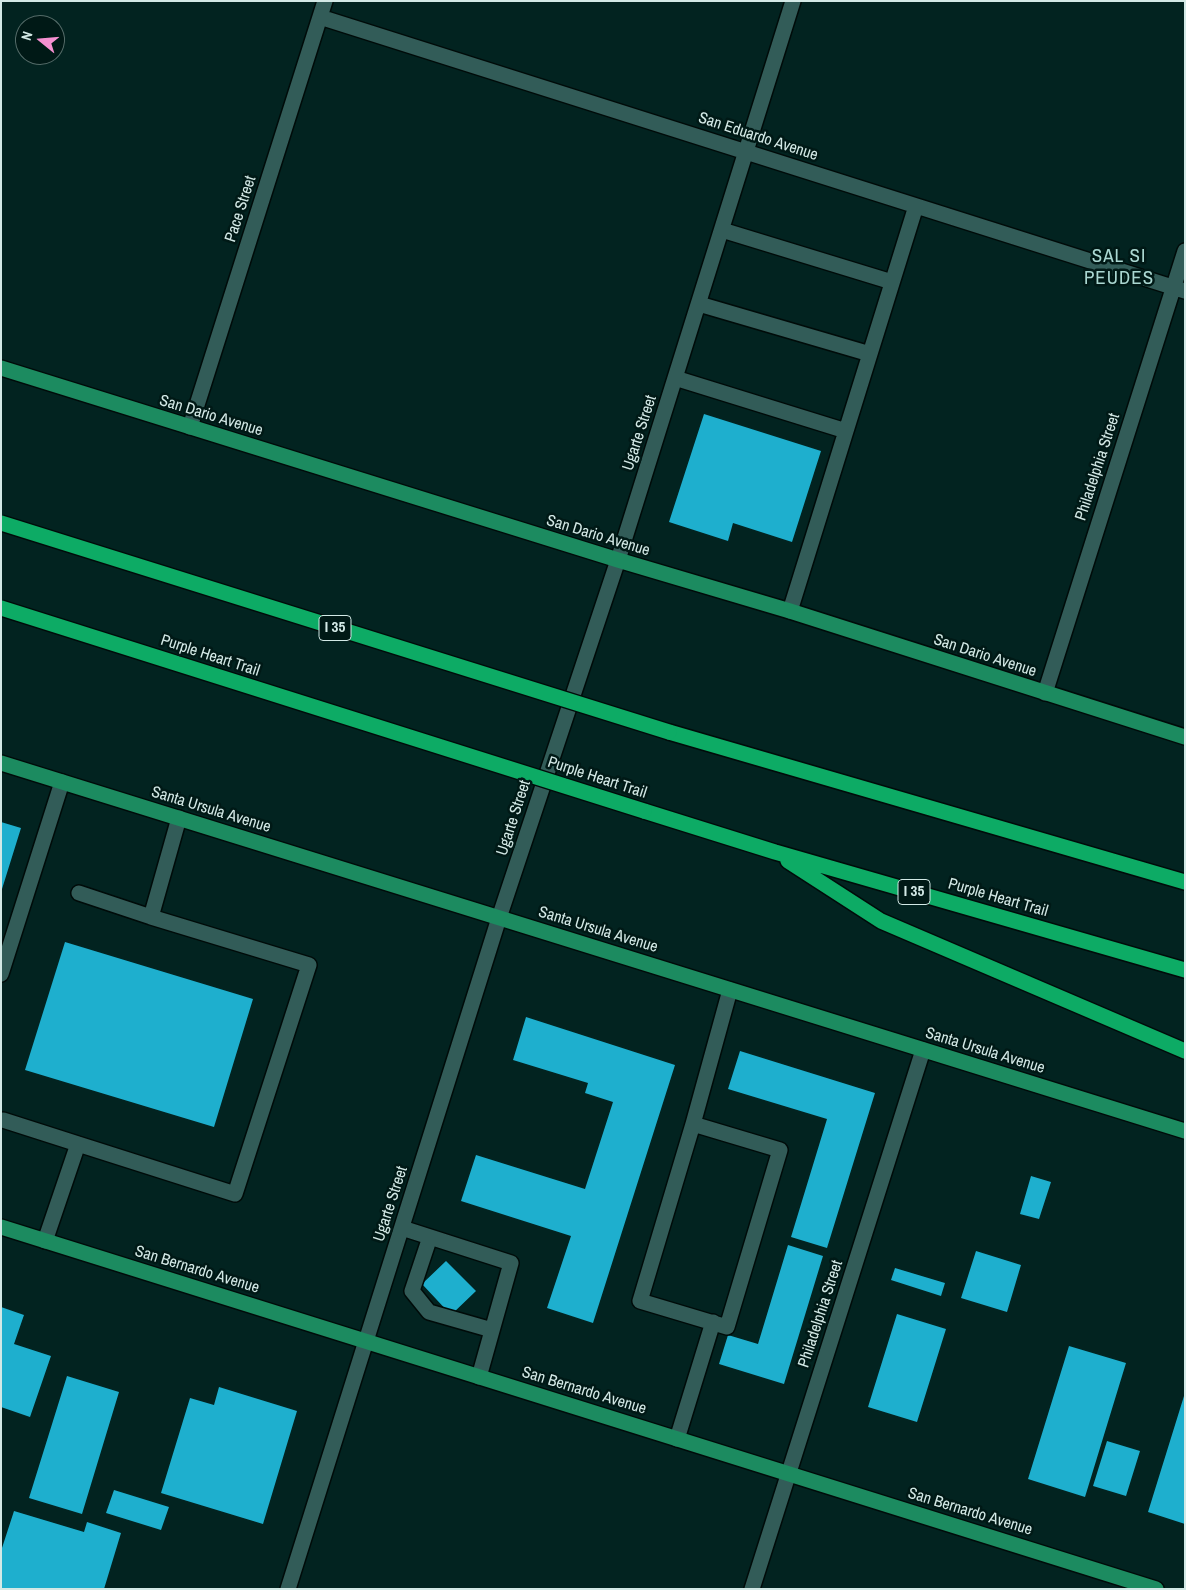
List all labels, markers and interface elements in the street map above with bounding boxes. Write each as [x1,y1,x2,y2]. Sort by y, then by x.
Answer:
north arrow [15,15,65,65]
text: N [17,29,36,43]
street label: San Eduardo Avenue [696,109,820,165]
street label: Pace Street [221,173,261,245]
district label: SAL SI PEUDES [1083,246,1155,290]
street label: San Dario Avenue [157,391,265,441]
street label: Ugarte Street [619,393,661,473]
street label: Philadelphia Street [1072,411,1124,523]
street label: San Dario Avenue [544,511,652,561]
road number: I 35 [319,616,351,640]
street label: San Dario Avenue [931,630,1039,682]
street label: Purple Heart Trail [158,631,262,681]
street label: Purple Heart Trail [545,753,649,803]
street label: Ugarte Street [493,778,535,858]
street label: Santa Ursula Avenue [149,783,273,837]
street label: Purple Heart Trail [946,875,1050,921]
road number: I 35 [898,880,930,904]
street label: Santa Ursula Avenue [536,903,660,957]
street label: Santa Ursula Avenue [923,1024,1047,1078]
street label: Ugarte Street [370,1164,412,1244]
street label: San Bernardo Avenue [133,1242,261,1298]
street label: Philadelphia Street [795,1258,847,1370]
street label: San Bernardo Avenue [520,1363,648,1419]
street label: San Bernardo Avenue [906,1484,1034,1540]

